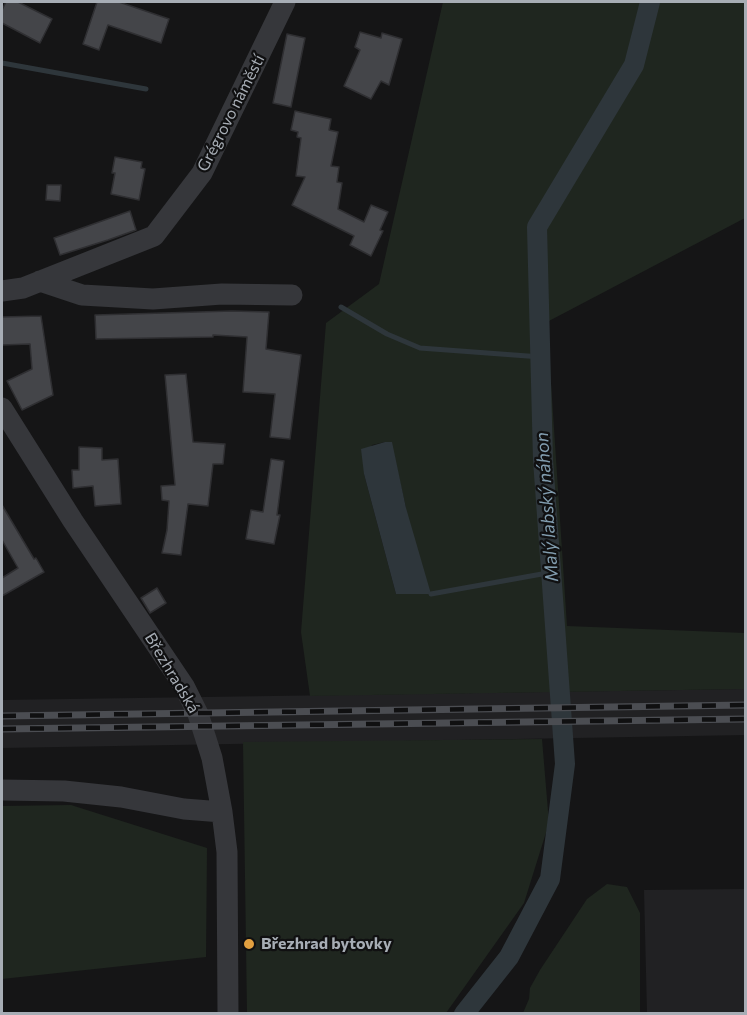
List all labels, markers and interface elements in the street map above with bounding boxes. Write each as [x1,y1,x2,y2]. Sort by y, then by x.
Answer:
street label: Grégrovo náměstí [193,51,269,175]
water label: Malý labský náhon [531,431,563,583]
street label: Březhradská [141,629,203,717]
place label: Březhrad bytovky [261,934,392,954]
marker: Březhrad bytovky [242,937,256,951]

